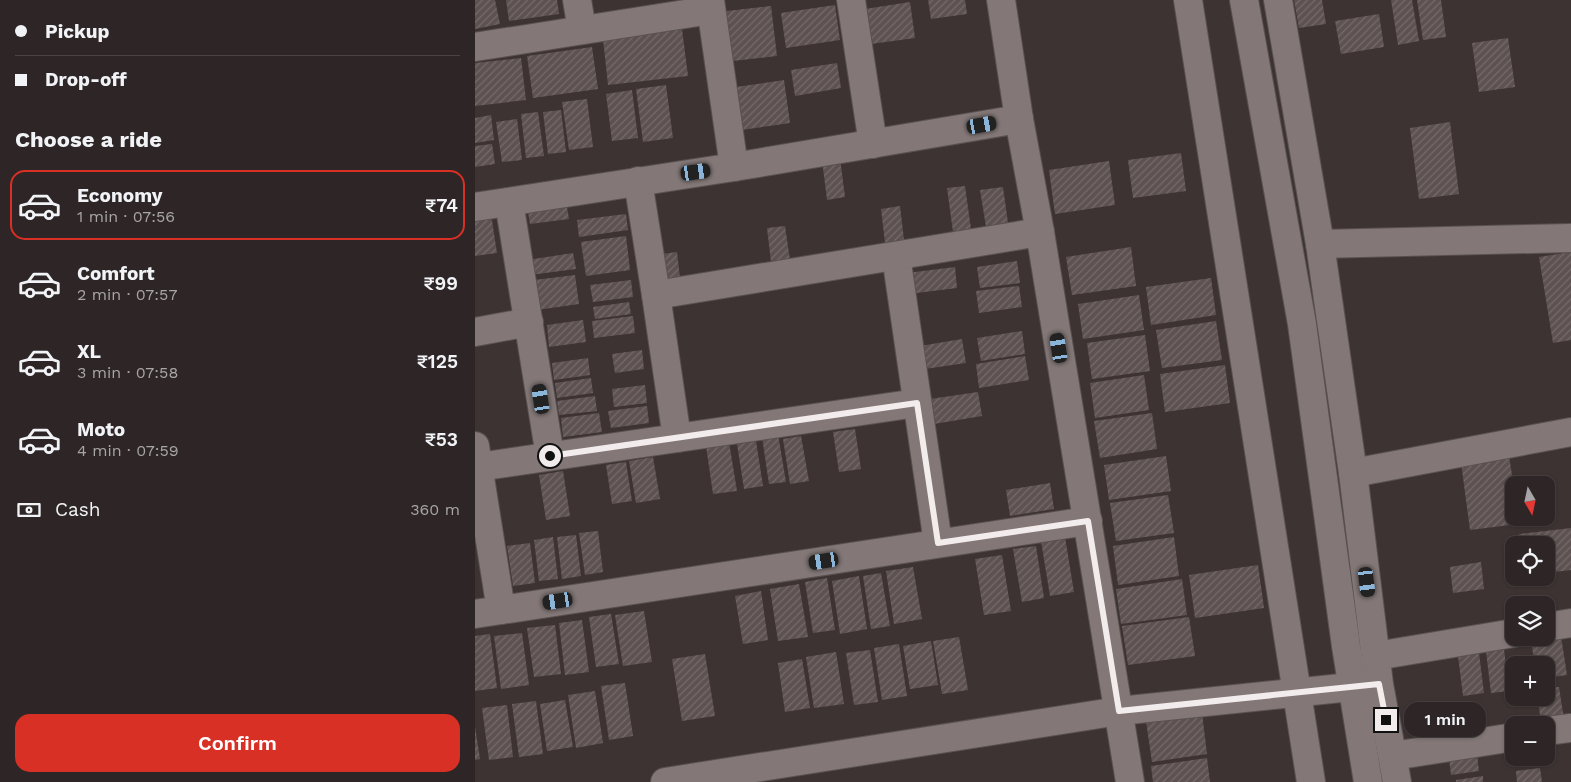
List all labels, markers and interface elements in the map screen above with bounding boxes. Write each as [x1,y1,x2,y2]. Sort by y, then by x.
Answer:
text: Pickup [45,20,109,43]
text: Drop-off [45,68,127,91]
car [965,115,998,135]
text: Choose a ride [15,127,162,152]
car [680,162,711,182]
icon: car [17,183,62,228]
text: Economy [77,184,162,207]
text: ₹74 [425,194,458,217]
text: 1 min · 07:56 [77,207,175,226]
icon: car [17,261,62,306]
text: Comfort [77,262,155,285]
text: ₹99 [423,272,458,295]
text: 2 min · 07:57 [77,285,177,304]
car [1049,332,1068,364]
icon: car [17,339,62,384]
text: XL [77,340,101,363]
text: ₹125 [417,350,458,373]
text: 3 min · 07:58 [77,363,178,382]
car [531,383,550,415]
icon: car [17,417,62,462]
text: Moto [77,418,125,441]
text: ₹53 [425,428,458,451]
text: 4 min · 07:59 [77,441,179,460]
route start [539,445,561,467]
north arrow [1505,476,1555,526]
map controls [1505,476,1555,766]
icon: cash [15,496,43,524]
text: Cash [55,498,101,521]
text: 360 m [410,500,460,519]
button: locate [1505,536,1555,586]
car [808,551,839,571]
car [1357,566,1376,598]
car [542,591,573,611]
button: layers [1505,596,1555,646]
button: + [1505,656,1555,706]
callout: 1 min [1403,702,1486,738]
route end [1375,709,1397,731]
text: 1 min [1424,710,1466,729]
button: Confirm [15,714,460,772]
button: − [1505,716,1555,766]

